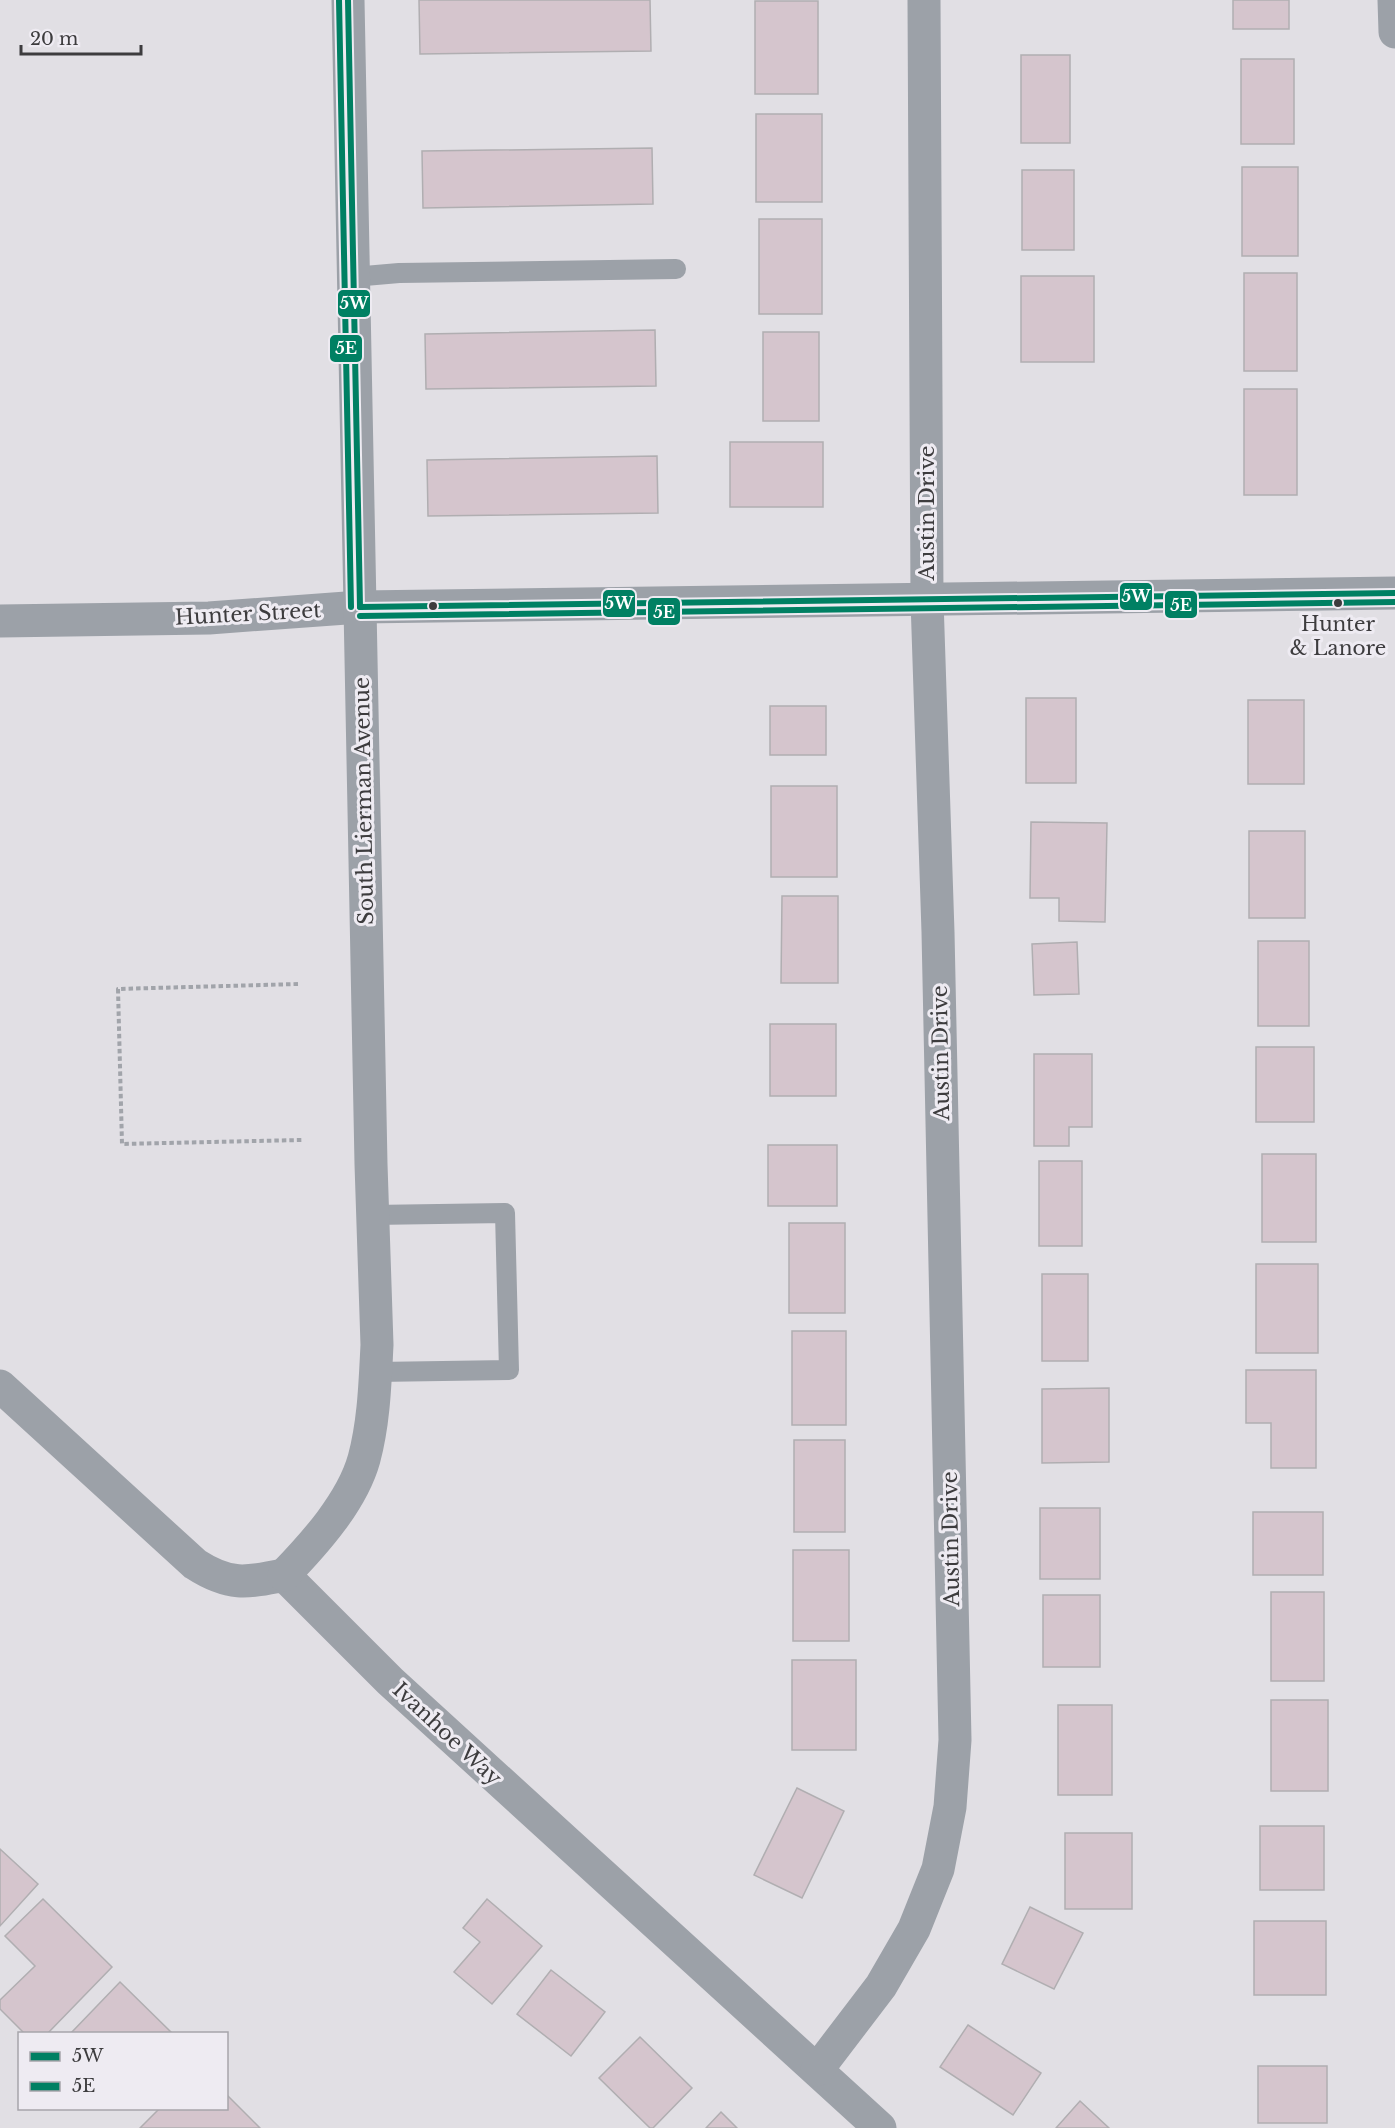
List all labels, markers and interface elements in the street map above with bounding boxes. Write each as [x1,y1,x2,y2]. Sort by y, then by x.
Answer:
scale bar [21,18,141,56]
text: 20 m [30,28,78,50]
line badge: 5W [337,289,371,318]
text: 5W [339,293,369,313]
line badge: 5E [329,334,363,363]
text: 5E [335,338,357,358]
street label: Austin Drive [914,445,940,582]
line badge: 5W [1119,582,1153,611]
text: 5W [1121,586,1151,606]
line badge: 5W [602,589,636,618]
line badge: 5E [1164,590,1198,619]
text: 5W [604,593,634,613]
text: 5E [1170,595,1192,615]
street label: Hunter Street [174,597,322,631]
line badge: 5E [647,597,681,626]
marker: Hunter & Lanore [1332,597,1344,609]
unlabelled marker [427,600,439,612]
text: 5E [653,602,675,622]
place label: Hunter & Lanore [1290,612,1386,660]
street label: South Lierman Avenue [349,677,379,925]
street label: Austin Drive [927,985,955,1122]
street label: Austin Drive [937,1471,965,1608]
street label: Ivanhoe Way [387,1677,507,1792]
legend [18,2032,228,2110]
text: 5W [72,2045,104,2067]
text: 5E [72,2075,95,2097]

